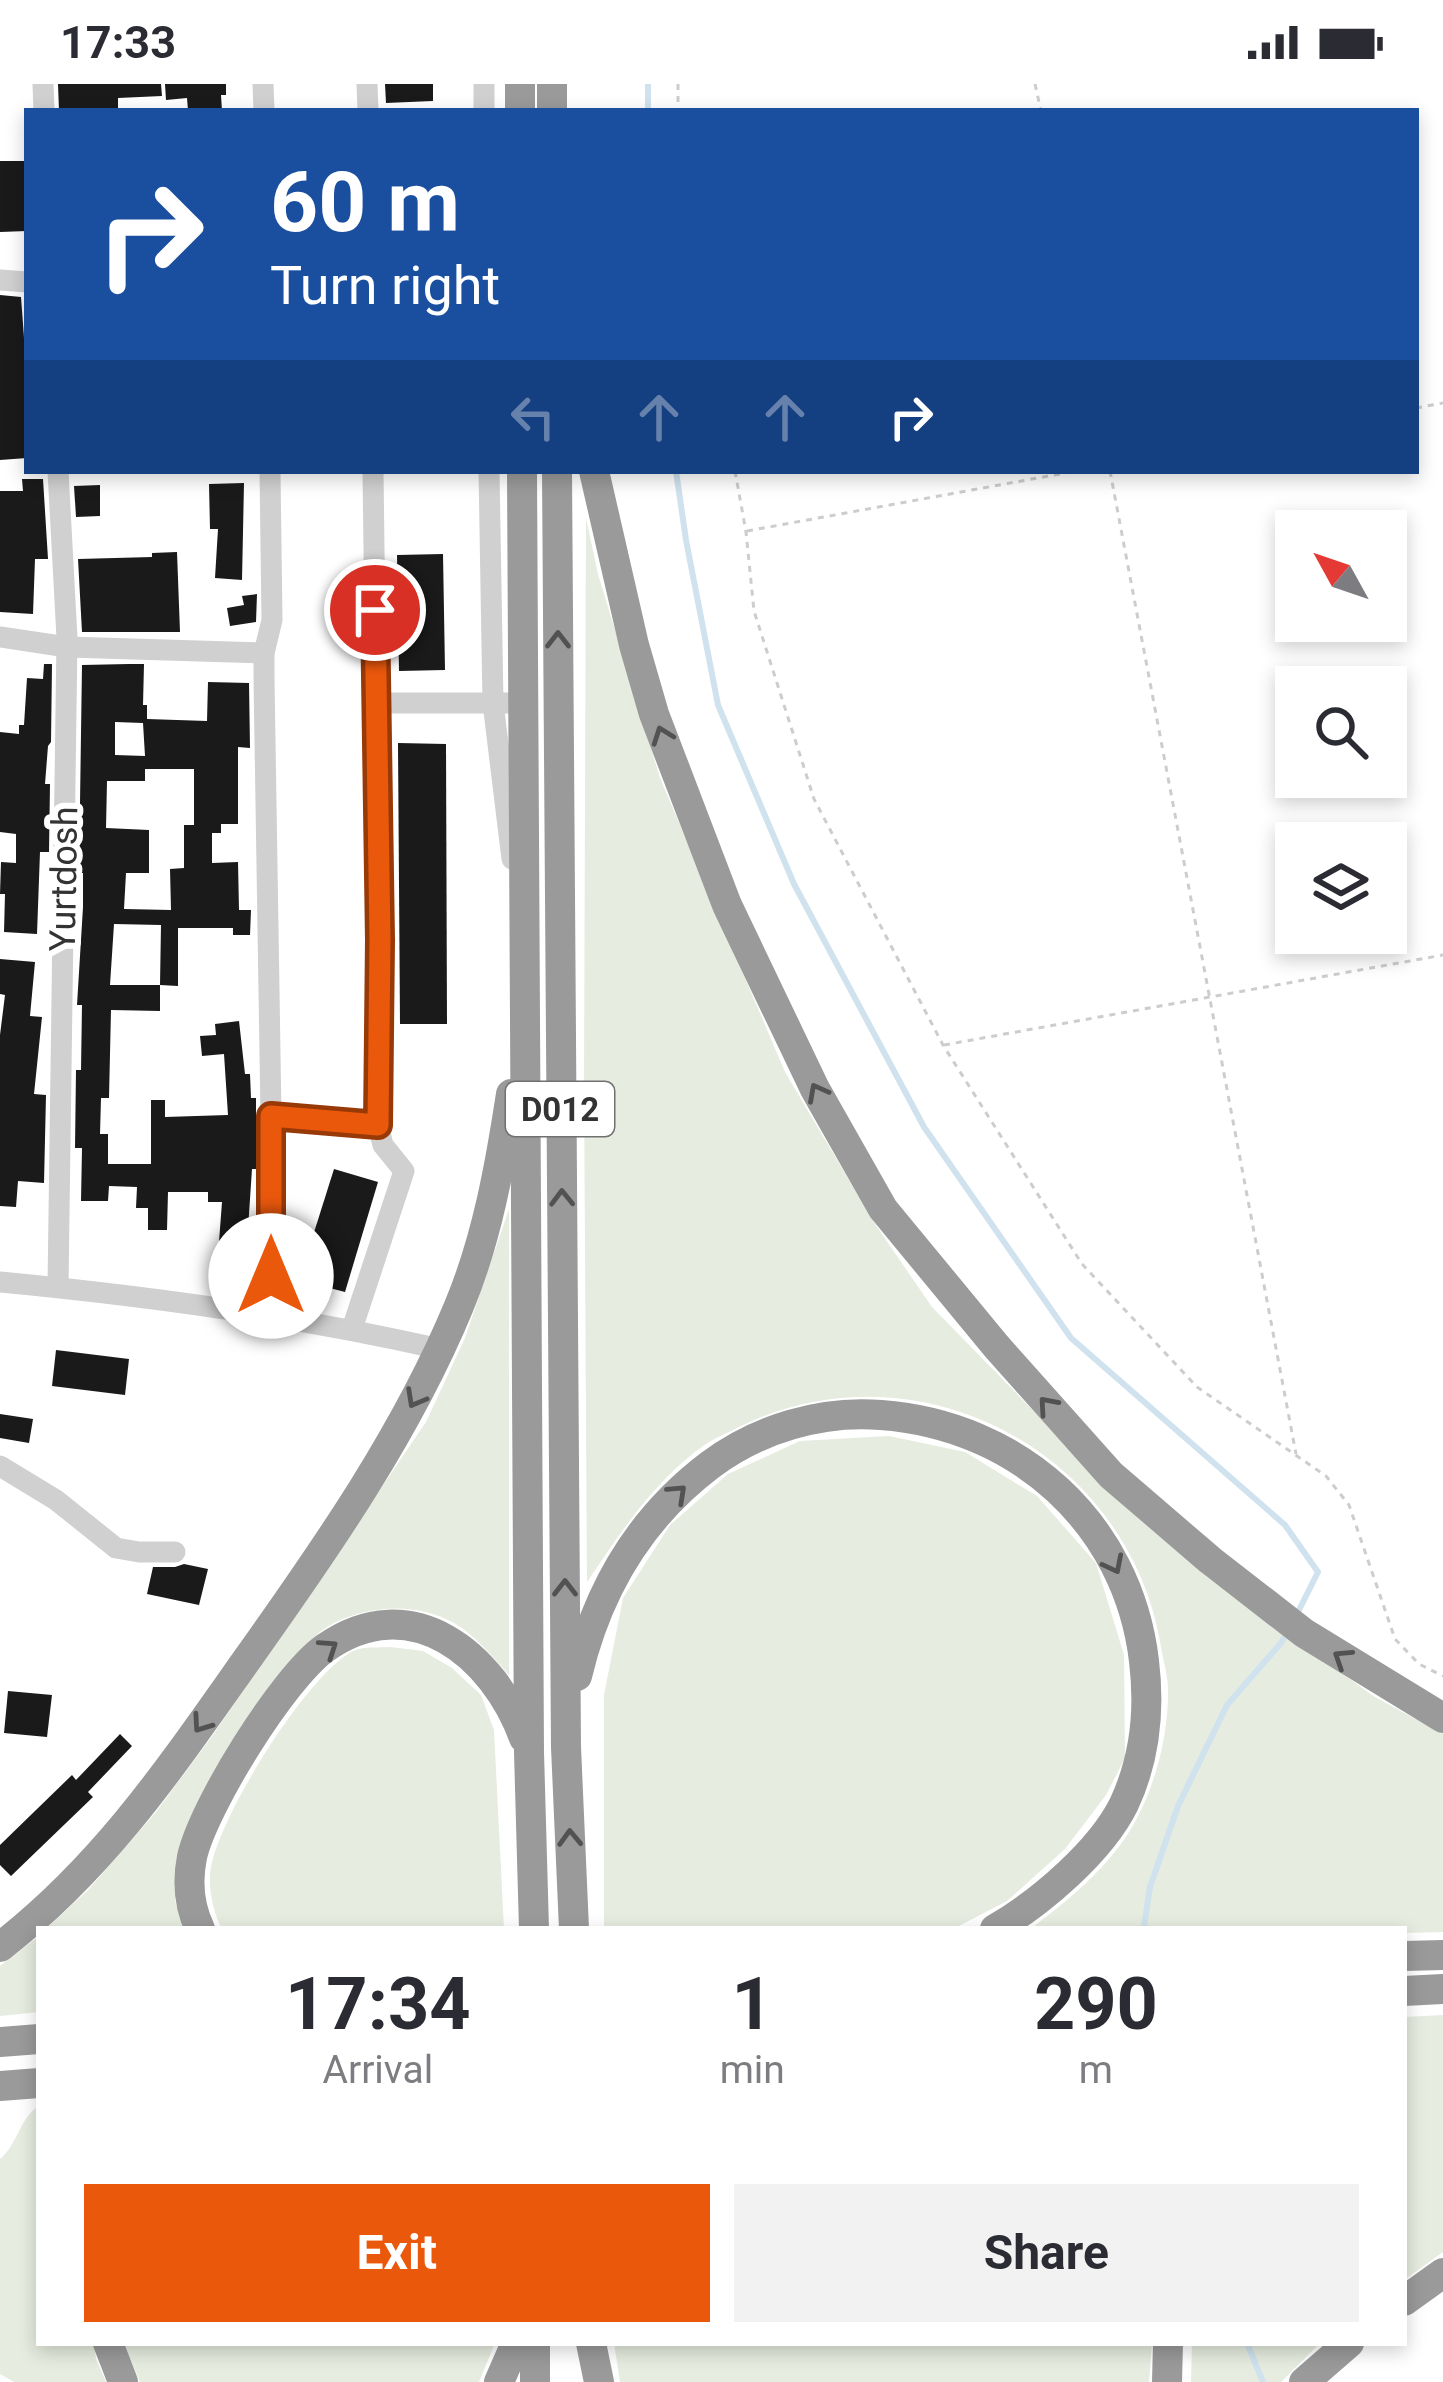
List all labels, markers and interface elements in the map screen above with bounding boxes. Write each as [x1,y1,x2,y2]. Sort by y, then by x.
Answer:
text: 17:33 [60,16,176,69]
text: 60 m [270,153,460,252]
icon: right [72,156,228,312]
text: Turn right [270,254,500,317]
icon: left [500,384,566,450]
icon: ahead [626,384,692,450]
icon: ahead [752,384,818,450]
icon: right [878,384,944,450]
north arrow [1275,510,1407,642]
map controls [1275,510,1407,954]
pin [324,559,426,661]
icon: arrive [342,577,408,643]
one-way arrow [545,630,571,648]
button: search [1275,666,1407,798]
one-way arrow [652,726,676,747]
street label: Yurtdosh [42,806,86,952]
button: layers [1275,822,1407,954]
road number: D012 [506,1082,614,1136]
one-way arrow [808,1084,831,1105]
one-way arrow [549,1188,575,1206]
position arrow [208,1213,334,1339]
one-way arrow [406,1386,429,1407]
one-way arrow [1040,1397,1061,1419]
one-way arrow [664,1485,686,1507]
one-way arrow [1100,1553,1123,1574]
one-way arrow [552,1578,578,1596]
one-way arrow [316,1640,338,1662]
one-way arrow [1334,1651,1356,1673]
one-way arrow [193,1711,215,1733]
one-way arrow [557,1828,583,1847]
text: 17:34 [285,1962,471,2047]
text: 1 [732,1962,773,2047]
text: 290 [1034,1962,1158,2047]
text: Arrival [322,2047,433,2093]
text: min [720,2047,785,2093]
text: m [1079,2047,1113,2093]
button: Exit [84,2184,710,2322]
button: Share [734,2184,1359,2322]

